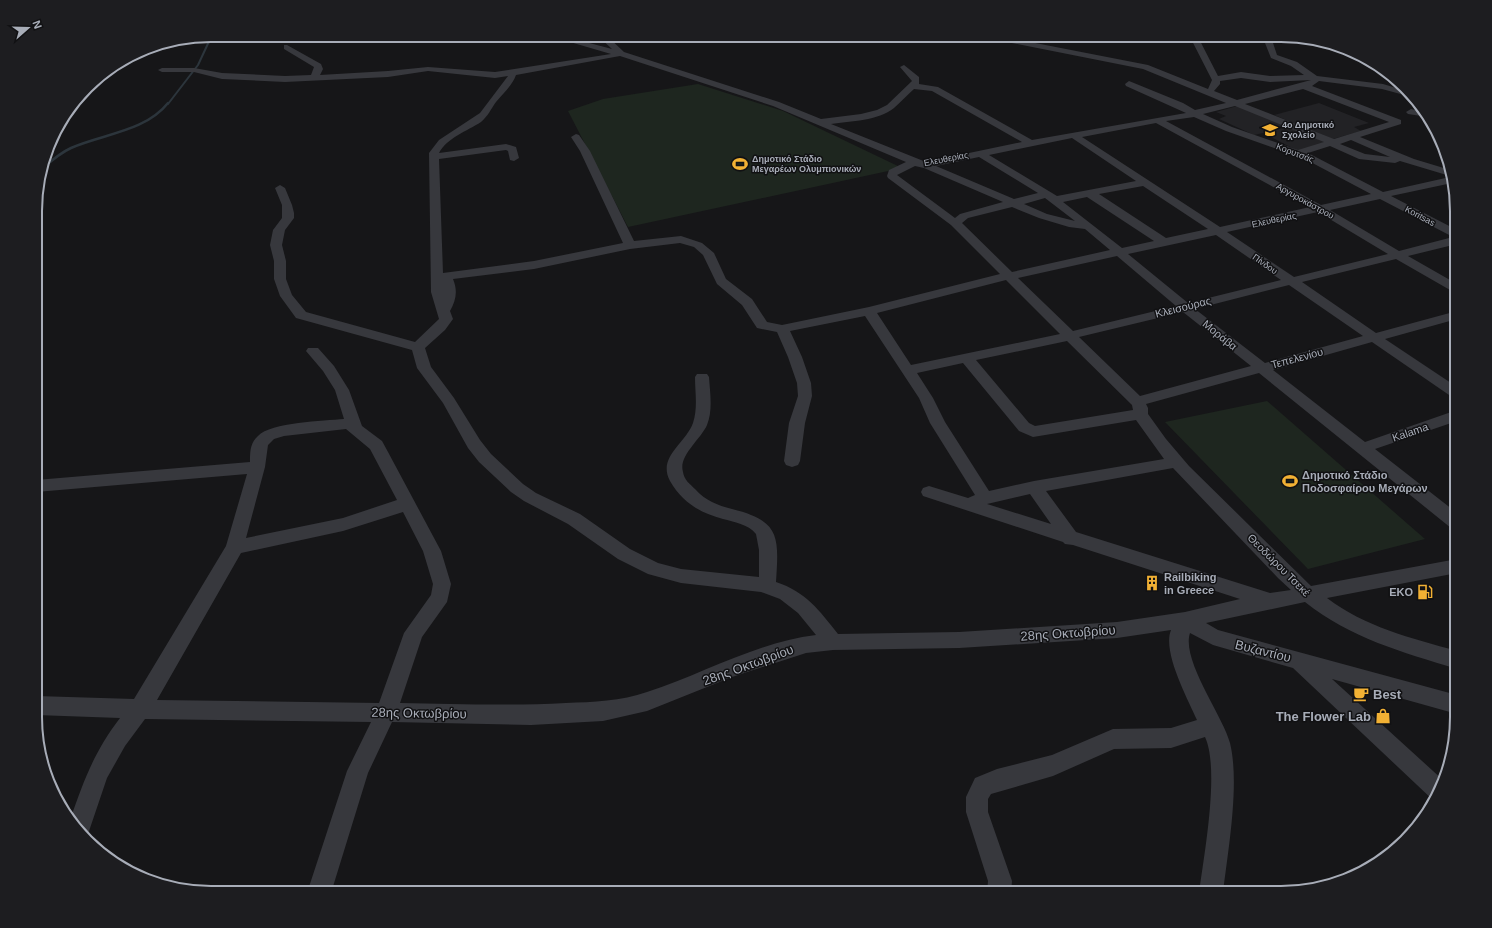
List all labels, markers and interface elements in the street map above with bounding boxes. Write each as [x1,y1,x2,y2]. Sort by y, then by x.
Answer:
north arrow [8,8,48,48]
text: N [30,19,44,30]
place label: 4ο Δημοτικό Σχολείο [1282,120,1335,140]
school or university icon: 4ο Δημοτικό Σχολείο [1261,121,1279,139]
street label: Κορυτσάς [1275,141,1316,165]
street label: Ελευθερίας [923,150,970,168]
place label: Δημοτικό Στάδιο Μεγαρέων Ολυμπιονικών [752,154,861,174]
sports icon: Δημοτικό Στάδιο Μεγαρέων Ολυμπιονικών [731,155,749,173]
street label: Αργυροκάστρου [1274,181,1336,221]
street label: Koritsas [1403,204,1437,228]
street label: Ελευθερίας [1251,210,1298,230]
street label: Πίνδου [1251,252,1279,276]
street label: Κλεισούρας [1154,294,1212,320]
street label: Μοράβα [1200,318,1240,353]
street label: Τεπελενίου [1270,345,1324,371]
street label: Kalama [1390,420,1430,444]
place label: Δημοτικό Στάδιο Ποδοσφαίρου Μεγάρων [1302,469,1428,494]
sports icon: Δημοτικό Στάδιο Ποδοσφαίρου Μεγάρων [1281,472,1299,490]
street label: Θεοδώρου Τσεκέ [1245,531,1313,599]
place label: Railbiking in Greece [1164,571,1217,596]
building icon: Railbiking in Greece [1143,574,1161,592]
fuel station icon: EKO [1416,583,1434,601]
place label: EKO [1389,586,1413,598]
street label: 28ης Οκτωβρίου [1020,622,1116,644]
street label: Βυζαντίου [1234,637,1292,665]
street label: 28ης Οκτωβρίου [701,642,795,688]
cafe icon: Best [1352,685,1370,703]
place label: Best [1373,687,1402,702]
street label: 28ης Οκτωβρίου [371,705,467,721]
shop icon: The Flower Lab [1374,707,1392,725]
place label: The Flower Lab [1276,709,1371,724]

